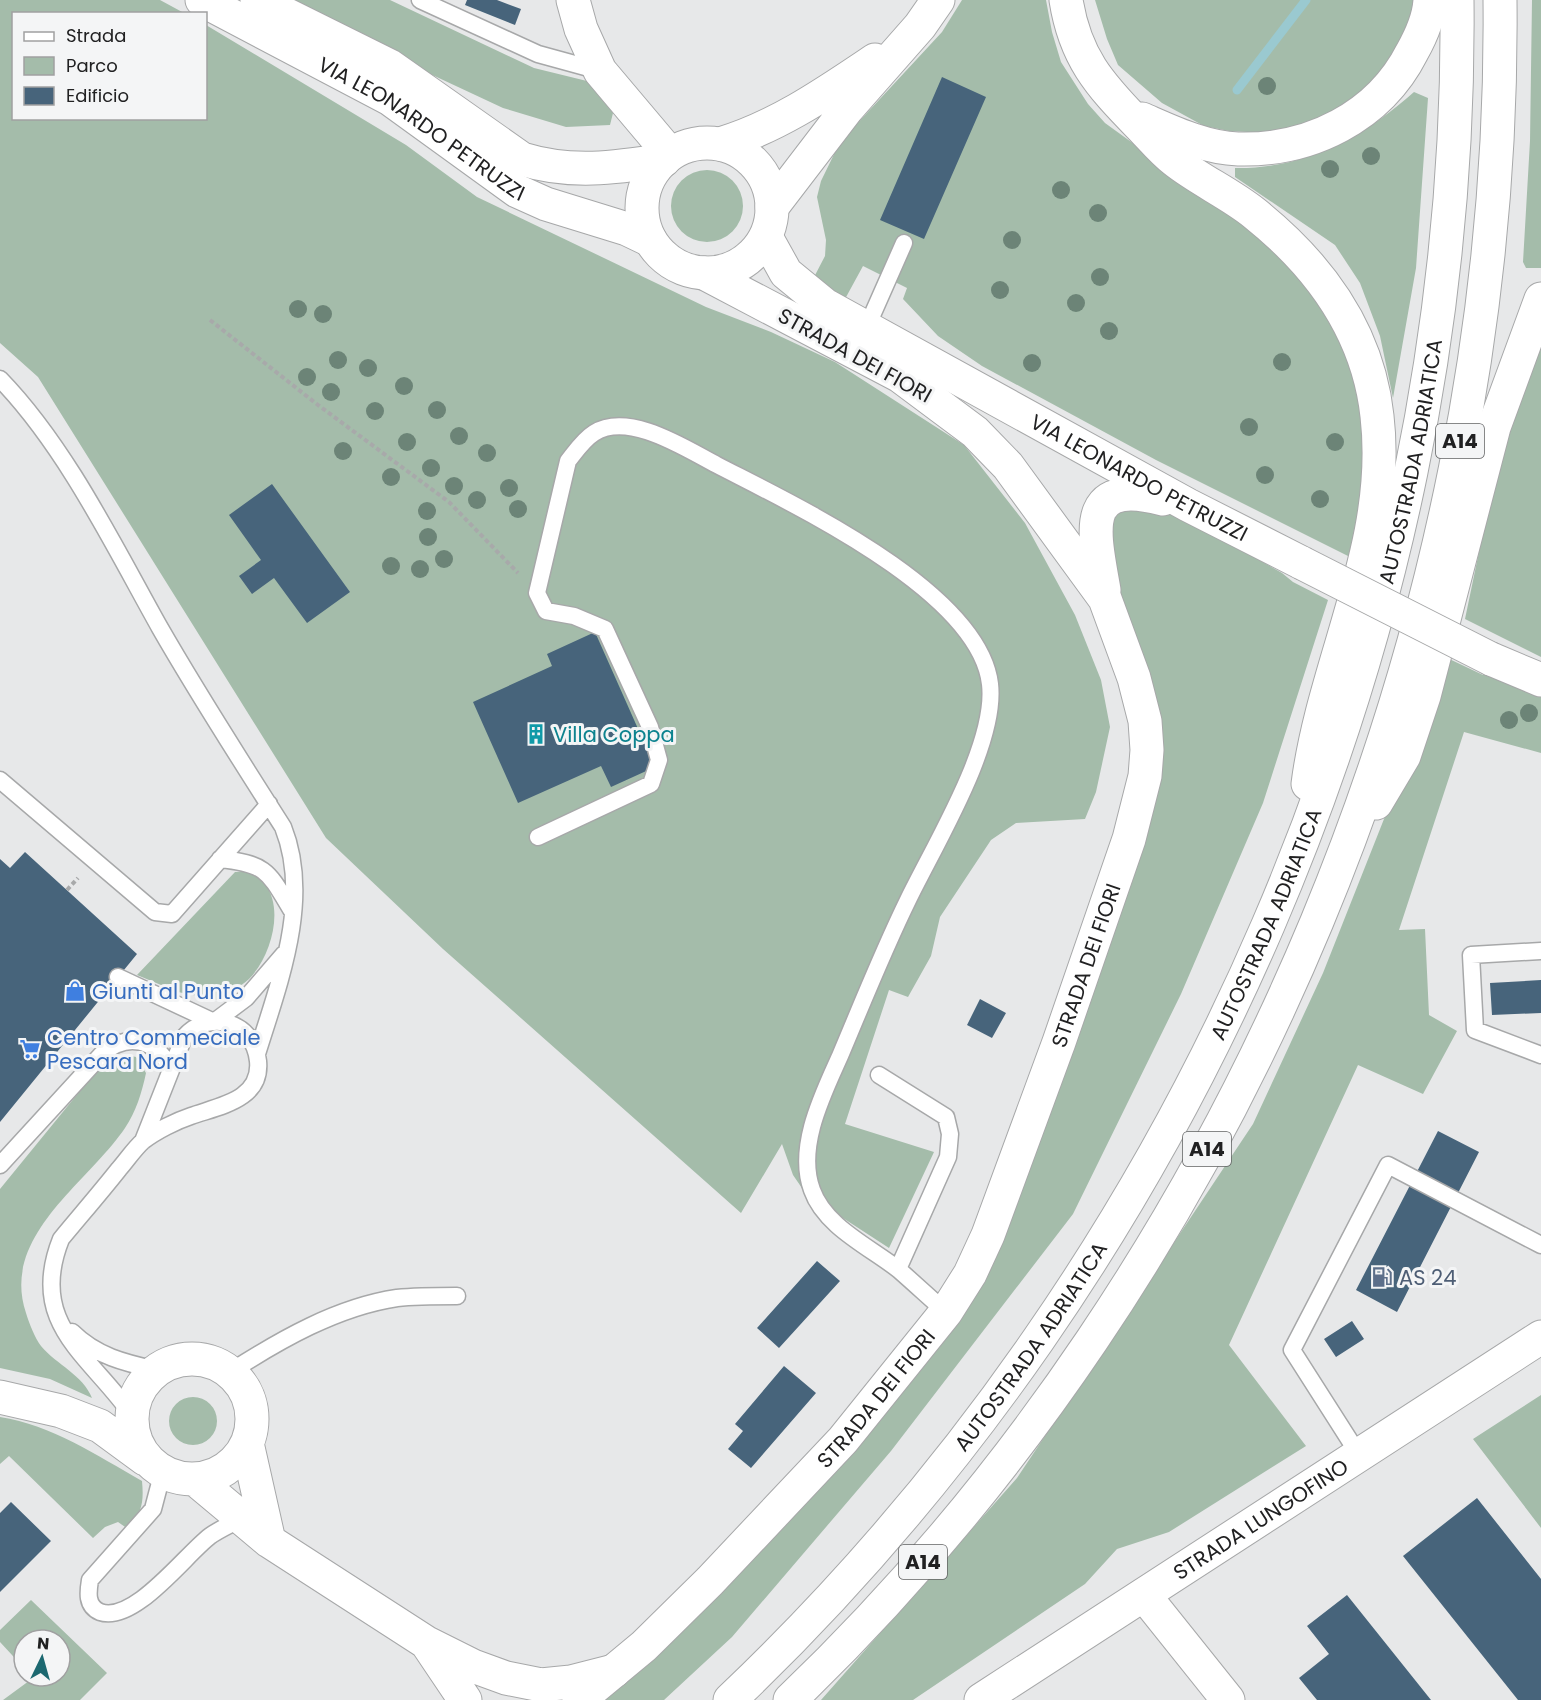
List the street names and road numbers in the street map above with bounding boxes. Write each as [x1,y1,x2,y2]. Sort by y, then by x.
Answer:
street label: VIA LEONARDO PETRUZZI [313,49,530,207]
street label: STRADA DEI FIORI [773,301,937,409]
street label: AUTOSTRADA ADRIATICA [1371,337,1449,587]
street label: VIA LEONARDO PETRUZZI [1025,407,1253,548]
road number: A14 [1436,424,1484,458]
street label: AUTOSTRADA ADRIATICA [1203,804,1328,1045]
street label: STRADA DEI FIORI [1044,879,1127,1051]
road number: A14 [1183,1132,1231,1166]
street label: AUTOSTRADA ADRIATICA [947,1236,1114,1457]
street label: STRADA DEI FIORI [810,1323,941,1474]
street label: STRADA LUNGOFINO [1167,1451,1354,1586]
road number: A14 [899,1545,947,1579]

